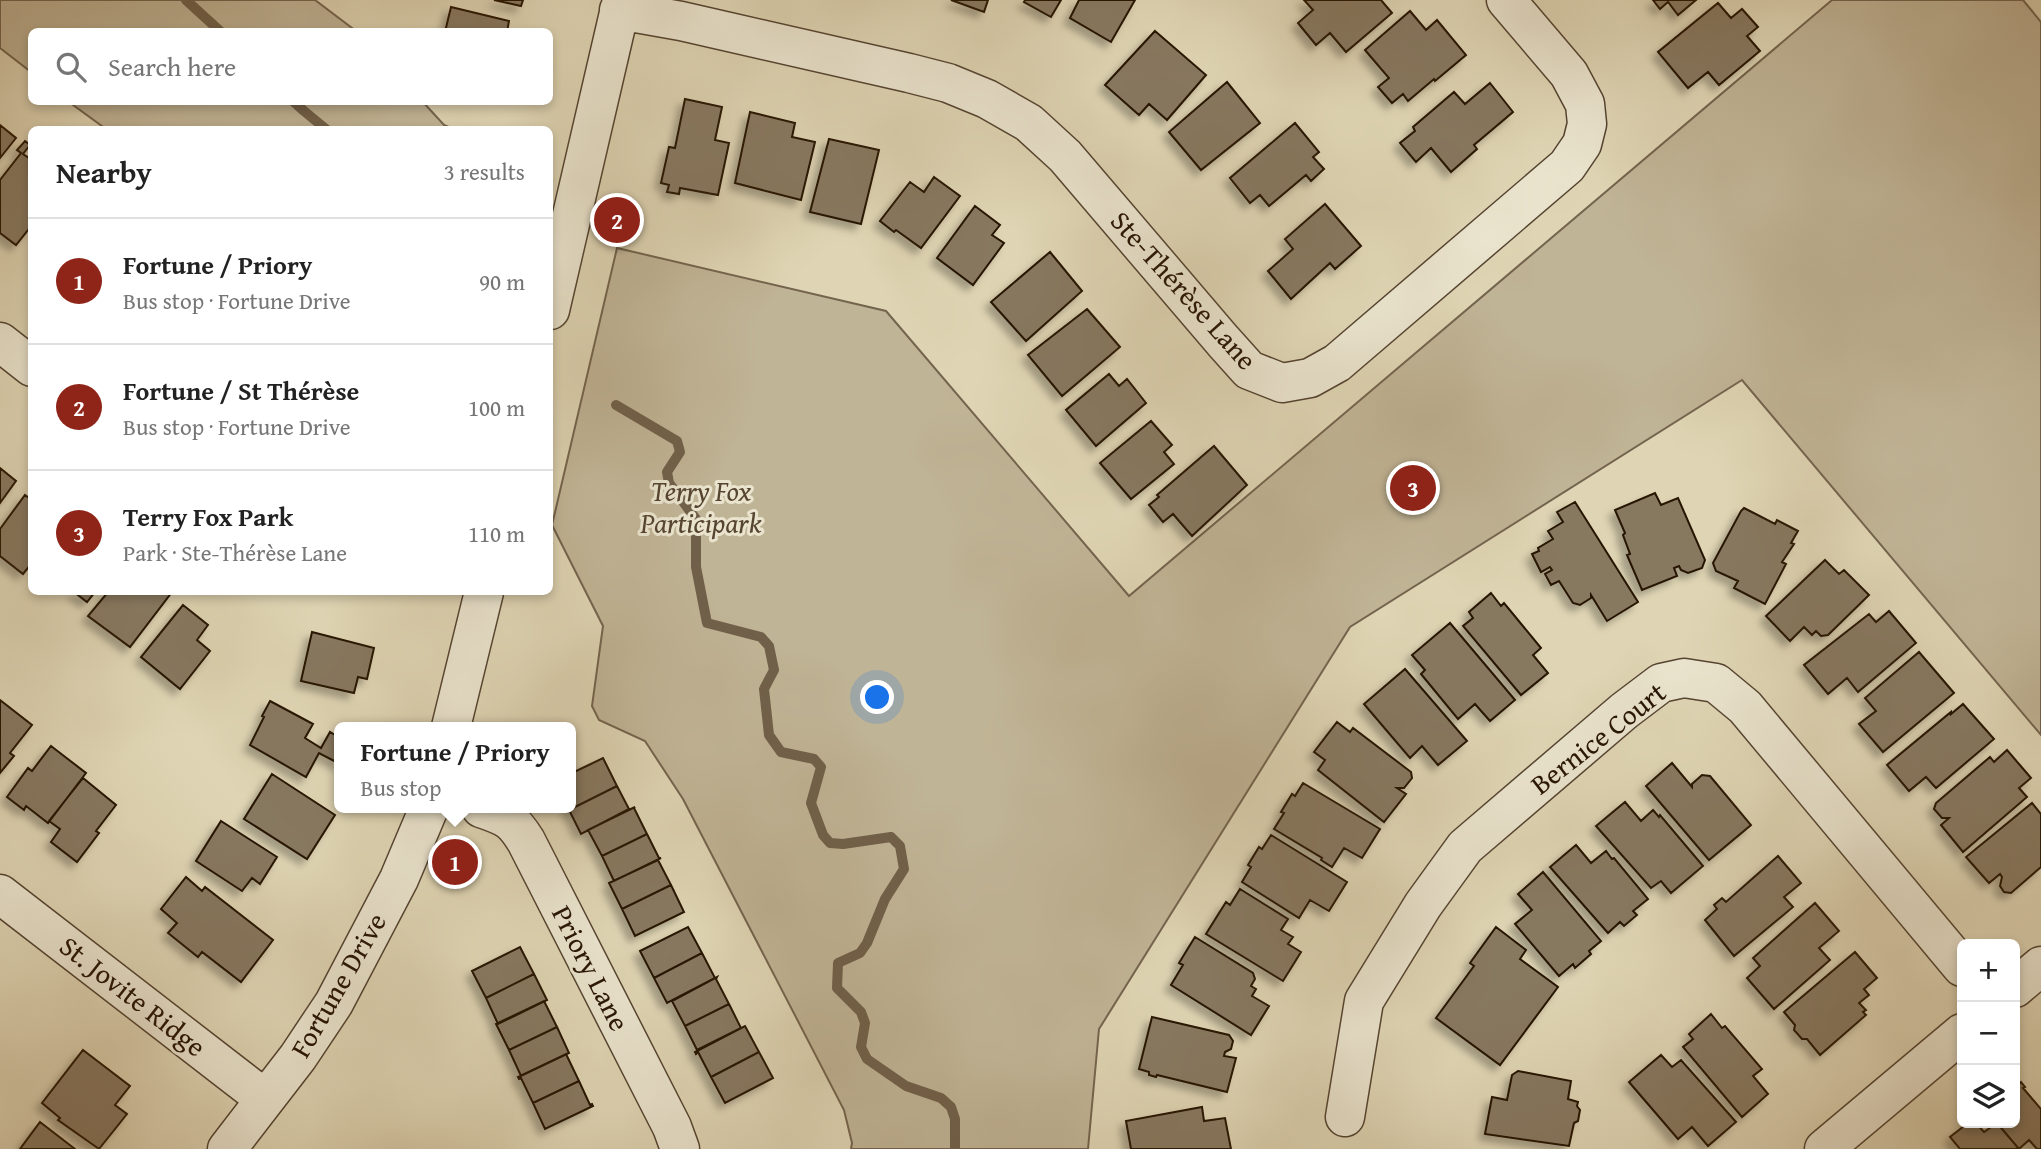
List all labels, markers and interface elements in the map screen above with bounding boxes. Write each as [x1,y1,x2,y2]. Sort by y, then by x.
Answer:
search box [28,28,553,105]
text: Search here [108,47,236,86]
icon: search [52,48,90,86]
text: Nearby [56,150,152,194]
text: 3 results [444,155,525,188]
pin: 2 [594,194,640,246]
street label: Ste-Thérèse Lane [1102,201,1267,378]
text: Fortune / Priory [123,245,312,284]
text: 1 [73,265,85,298]
text: 90 m [479,265,525,298]
text: Bus stop · Fortune Drive [123,284,351,317]
text: Fortune / St Thérèse [123,371,359,410]
text: 2 [73,391,85,424]
text: 100 m [468,391,525,424]
text: Bus stop · Fortune Drive [123,410,351,443]
pin: 3 [1390,462,1436,514]
park label: Terry Fox Participark [640,470,762,543]
text: Terry Fox Park [123,497,293,536]
text: 3 [73,517,85,550]
text: 110 m [468,517,525,550]
text: Park · Ste-Thérèse Lane [123,536,347,569]
street label: Bernice Court [1521,672,1674,804]
your location [860,680,894,714]
popup [334,722,576,813]
text: Fortune / Priory [360,732,550,771]
text: Bus stop [360,771,441,804]
pin: 1 [432,836,478,888]
street label: Priory Lane [542,898,641,1038]
street label: Fortune Drive [279,905,396,1065]
street label: St. Jovite Ridge [51,925,215,1066]
map controls [1957,939,2020,1128]
button: + [1957,939,2020,1002]
button: − [1957,1002,2020,1065]
button: layers [1957,1065,2020,1128]

